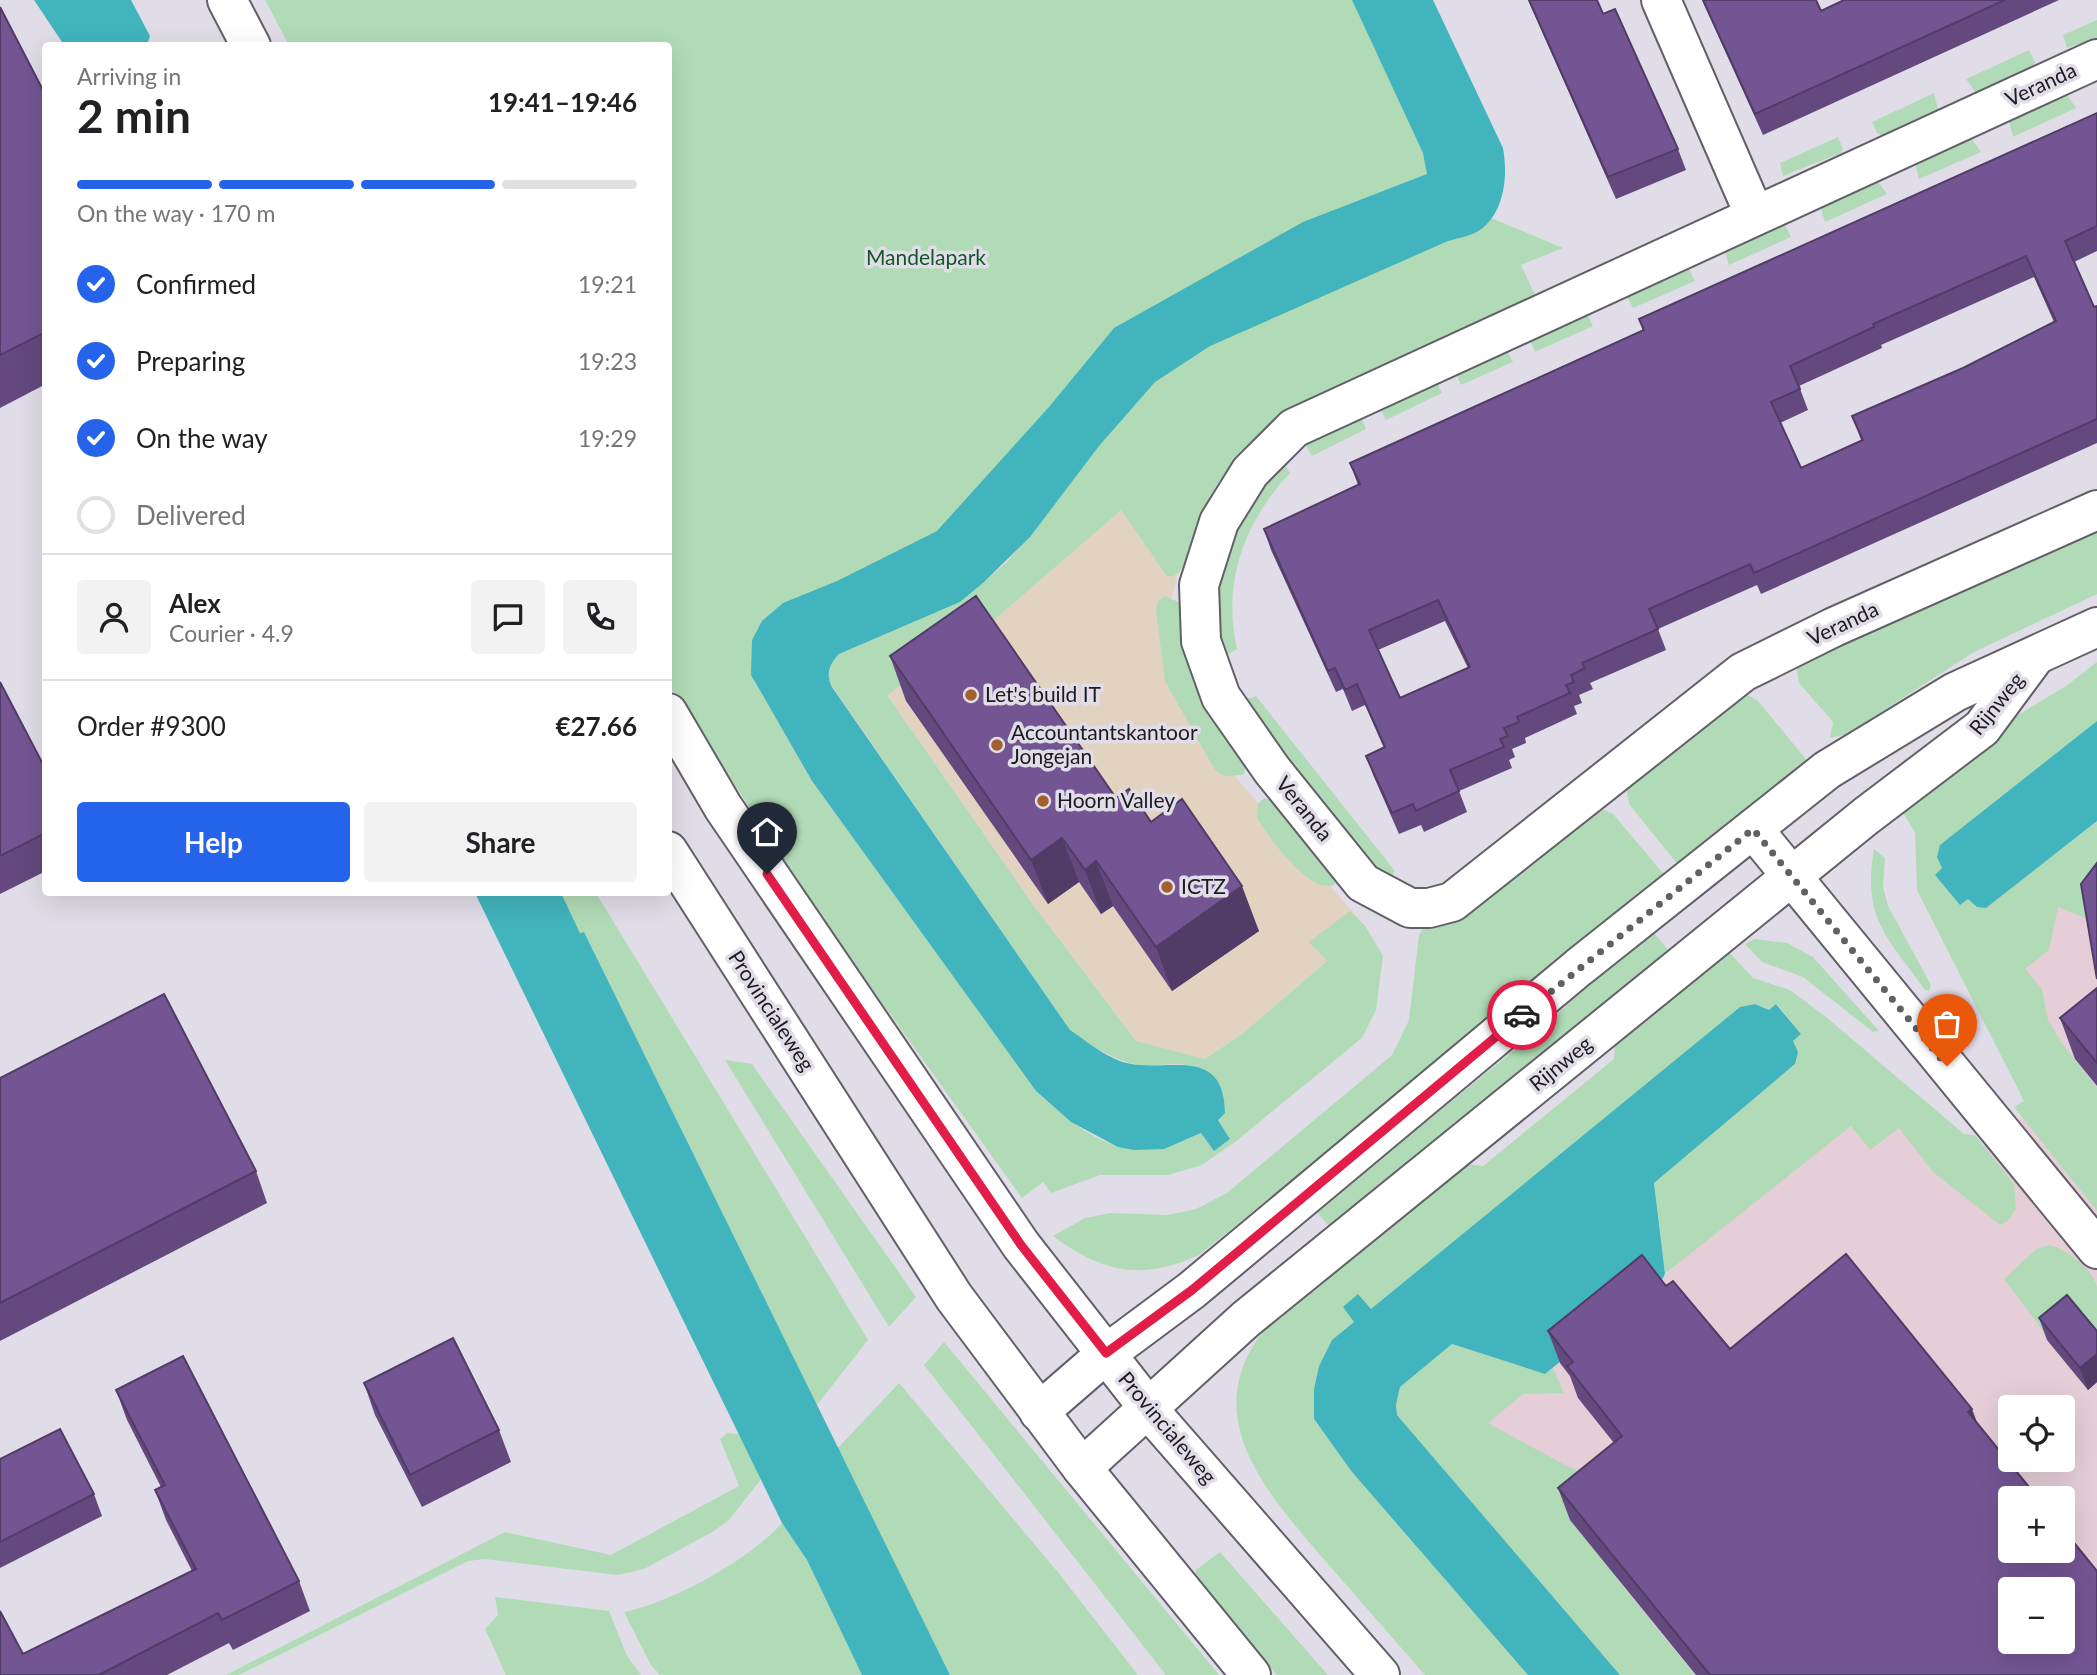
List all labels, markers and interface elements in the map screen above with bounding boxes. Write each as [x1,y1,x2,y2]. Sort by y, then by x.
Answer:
street label: Veranda [2001,56,2080,111]
text: Arriving in [77,62,181,90]
text: 19:41–19:46 [488,86,637,118]
text: 2 min [77,88,191,143]
text: On the way · 170 m [77,199,276,227]
park label: Mandelapark [866,244,986,269]
icon: check [77,265,115,303]
text: Confirmed [136,268,256,300]
text: 19:21 [578,270,637,298]
icon: check [77,342,115,380]
text: Preparing [136,345,245,377]
text: 19:23 [578,347,637,375]
icon: check [77,419,115,457]
text: On the way [136,422,268,454]
text: 19:29 [578,424,637,452]
text: Delivered [136,499,246,531]
button: person [77,580,151,654]
button: chat [471,580,545,654]
button: phone [563,580,637,654]
text: Alex [169,587,221,619]
street label: Veranda [1803,595,1882,650]
text: Courier · 4.9 [169,619,294,647]
street label: Rijnweg [1963,667,2029,739]
place label: Let's build IT [985,681,1102,706]
marker: Let's build IT [963,687,979,703]
text: Order #9300 [77,710,226,742]
text: €27.66 [555,710,637,742]
place label: Accountantskantoor Jongejan [1011,719,1198,768]
marker: Accountantskantoor Jongejan [989,737,1005,753]
street label: Veranda [1272,771,1339,845]
place label: Hoorn Valley [1057,787,1175,812]
marker: Hoorn Valley [1035,793,1051,809]
button: Help [77,802,350,882]
button: Share [364,802,637,882]
pin [737,802,797,874]
icon: home [748,813,786,851]
place label: ICTZ [1181,873,1226,898]
marker: ICTZ [1159,879,1175,895]
street label: Provincialeweg [724,945,821,1075]
courier [1487,980,1557,1050]
pin [1917,994,1977,1066]
icon: car [1503,996,1541,1034]
icon: bag [1928,1005,1966,1043]
street label: Rijnweg [1524,1030,1596,1096]
street label: Provincialeweg [1114,1366,1222,1488]
map controls [1998,1395,2075,1654]
button: locate [1998,1395,2075,1472]
button: + [1998,1486,2075,1563]
button: − [1998,1577,2075,1654]

